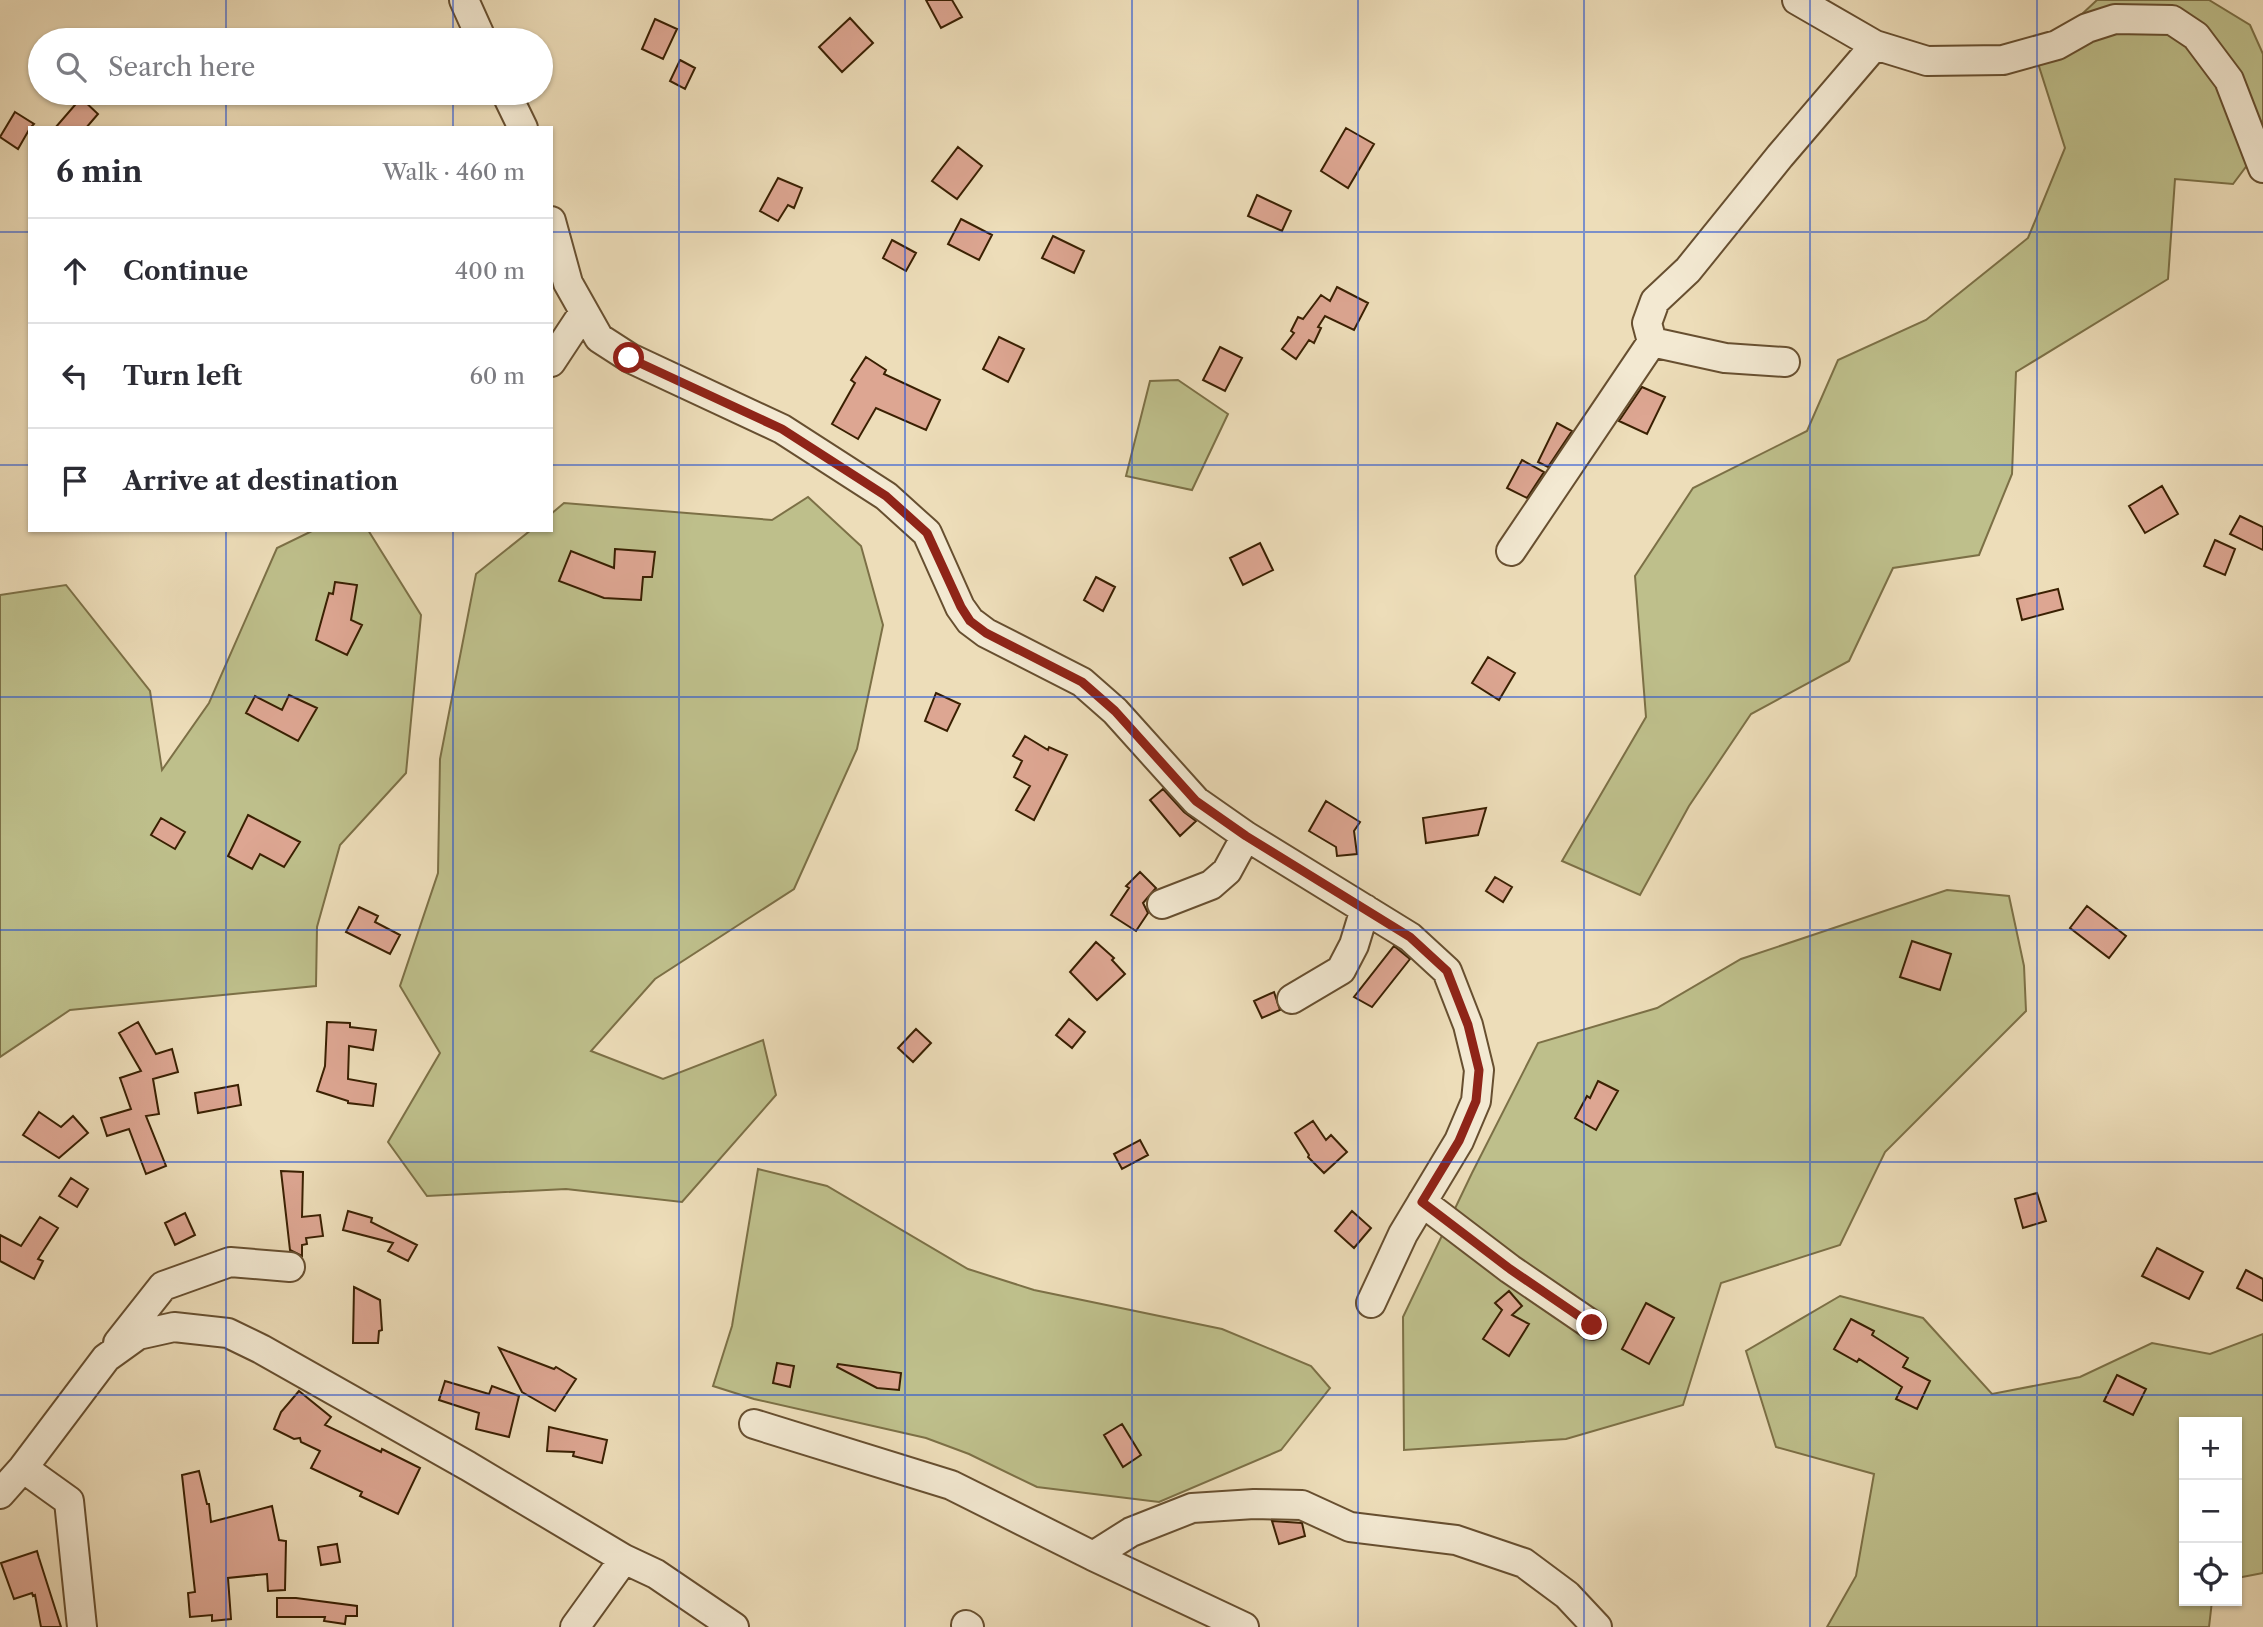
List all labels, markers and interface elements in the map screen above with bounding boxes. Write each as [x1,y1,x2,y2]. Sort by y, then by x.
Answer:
search box [28,28,553,105]
icon: search [52,48,90,86]
text: Search here [108,51,255,83]
text: 6 min [56,153,143,190]
text: Walk · 460 m [382,158,525,186]
icon: ahead [56,252,94,290]
text: Continue [123,255,248,287]
text: 400 m [455,257,525,285]
route start [613,342,644,373]
icon: left [56,357,94,395]
text: Turn left [123,360,242,392]
text: 60 m [469,362,525,390]
icon: arrive [56,462,94,500]
text: Arrive at destination [123,465,398,497]
route end [1576,1309,1607,1340]
map controls [2179,1417,2242,1606]
button: + [2179,1417,2242,1480]
button: − [2179,1480,2242,1543]
button: locate [2179,1543,2242,1606]

